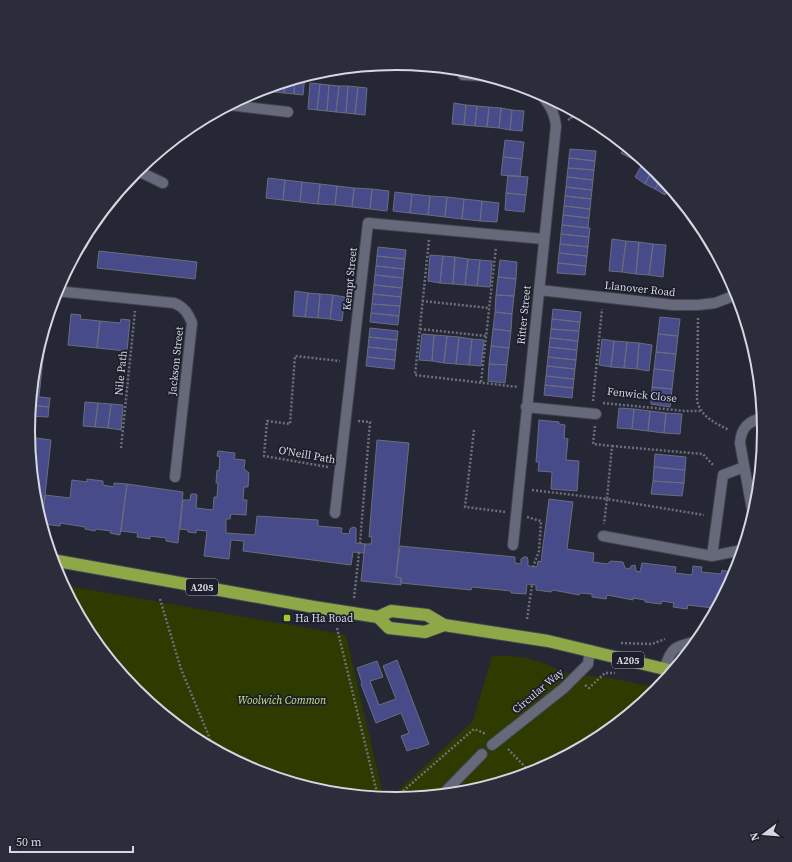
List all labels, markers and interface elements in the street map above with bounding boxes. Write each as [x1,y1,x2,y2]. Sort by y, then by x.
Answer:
street label: Kempt Street [339,246,361,311]
street label: Llanover Road [604,278,677,300]
street label: Ritter Street [513,284,535,345]
street label: Jackson Street [165,325,187,397]
street label: Nile Path [111,349,131,396]
street label: Fenwick Close [606,384,678,406]
street label: O'Neill Path [277,443,337,467]
road number: A205 [186,579,218,595]
place label: Ha Ha Road [295,611,354,626]
marker: Ha Ha Road [282,613,292,623]
road number: A205 [612,652,644,668]
street label: Circular Way [509,665,567,717]
park label: Woolwich Common [238,693,327,708]
north arrow [744,814,784,854]
scale bar [10,828,133,854]
text: N [747,831,763,843]
text: 50 m [16,834,42,850]

